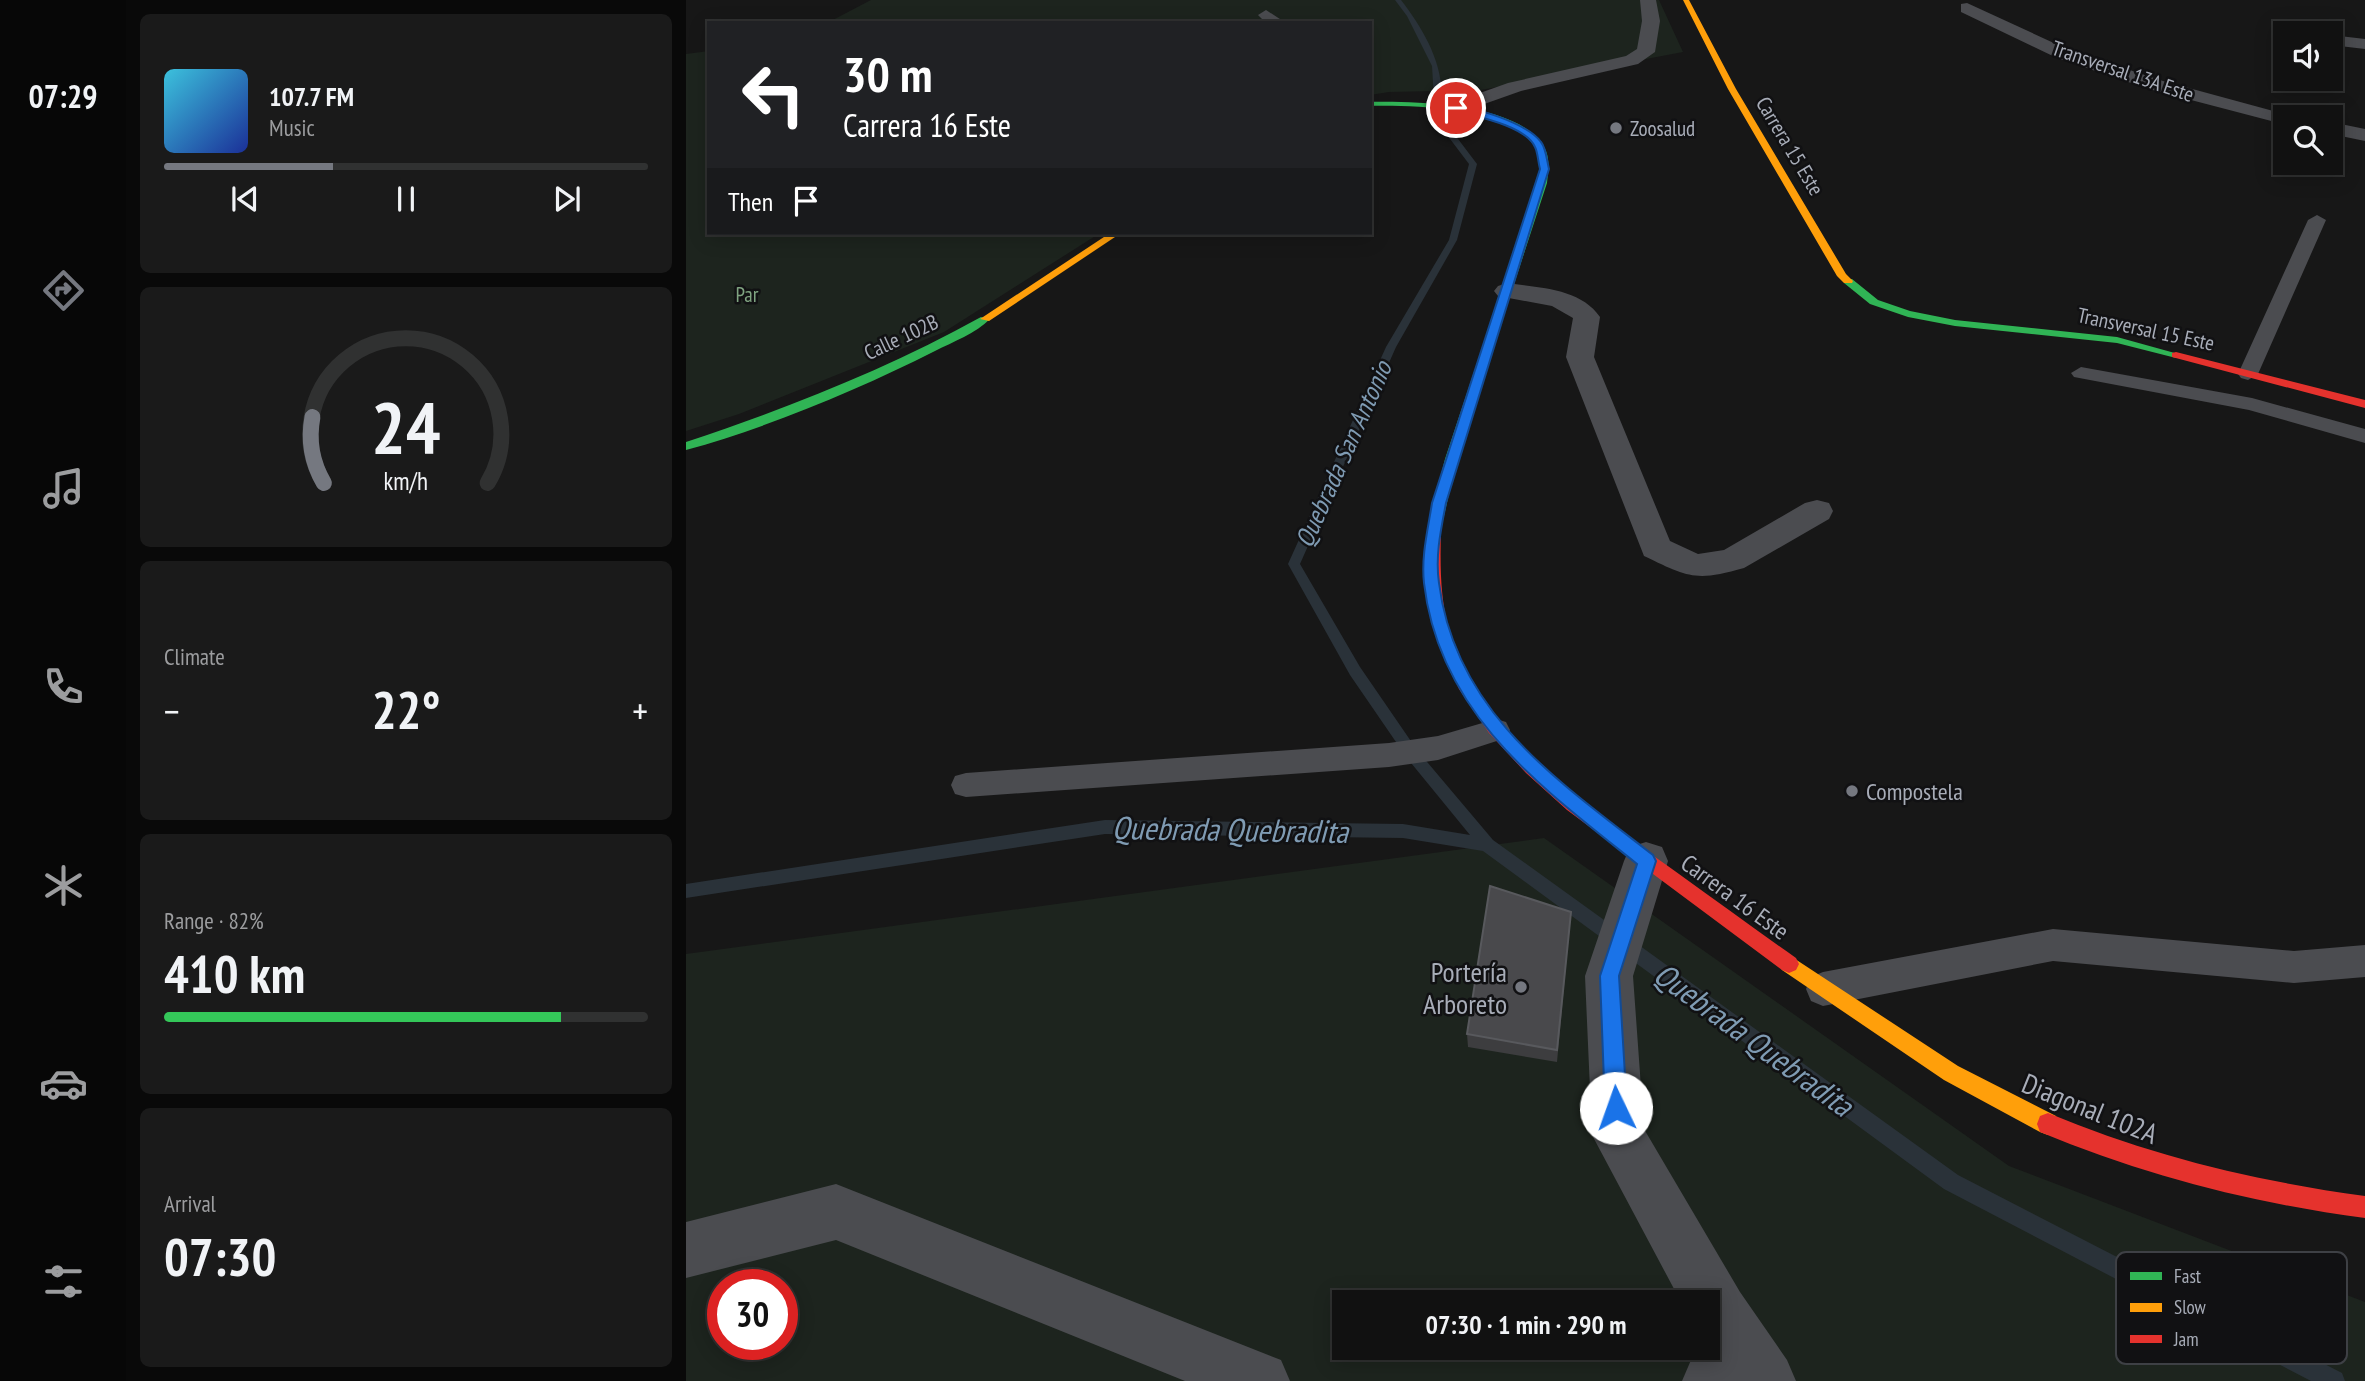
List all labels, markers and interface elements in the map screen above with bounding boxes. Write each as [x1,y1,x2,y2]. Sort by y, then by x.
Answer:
map controls [2273,21,2343,175]
button: sound [2273,21,2343,91]
street label: Transversal 13A Este [2048,34,2198,108]
text: 30 m [843,42,932,106]
icon: left [728,49,819,140]
text: 07:29 [28,75,98,117]
pin [1426,78,1486,138]
text: 107.7 FM [269,80,354,113]
icon: arrive [1437,89,1475,127]
street label: Carrera 15 Este [1750,92,1830,200]
text: Carrera 16 Este [843,104,1011,146]
button: search [2273,105,2343,175]
text: Music [269,113,315,142]
place label: Zoosalud [1630,115,1695,142]
marker: Zoosalud [1608,120,1624,136]
icon: previous [226,180,264,218]
icon: pause [387,180,425,218]
icon: next [548,180,586,218]
icon: arrive [787,182,825,220]
text: Then [728,185,773,218]
icon: directions [39,266,88,315]
park label: Par [735,281,759,308]
street label: Transversal 15 Este [2075,301,2217,357]
street label: Calle 102B [860,308,942,366]
water label: Quebrada San Antonio [1287,354,1400,552]
text: 24 [371,380,441,474]
icon: music [39,464,88,513]
text: km/h [384,465,428,497]
text: Climate [164,642,225,671]
icon: phone [39,662,88,711]
text: 22° [372,676,440,743]
text: − [164,686,180,735]
text: + [632,686,648,735]
place label: Compostela [1866,776,1963,807]
marker: Compostela [1844,783,1860,799]
water label: Quebrada Quebradita [1112,806,1351,852]
street label: Carrera 16 Este [1675,847,1795,947]
icon: climate [39,861,88,910]
text: Range · 82% [164,906,264,935]
text: 410 km [164,940,305,1007]
place label: Portería Arboreto [1423,953,1507,1022]
water label: Quebrada Quebradita [1646,953,1864,1127]
marker: Portería Arboreto [1513,979,1529,995]
icon: car [39,1059,88,1108]
street label: Diagonal 102A [2017,1064,2164,1152]
position arrow [1579,1071,1653,1145]
text: Arrival [164,1189,216,1218]
text: 07:30 [164,1223,276,1290]
legend [2116,1252,2347,1364]
icon: filters [39,1257,88,1306]
text: Fast [2174,1264,2202,1288]
speed limit sign: 30 [707,1269,798,1360]
text: Slow [2174,1295,2207,1319]
text: 07:30 · 1 min · 290 m [1426,1308,1626,1341]
text: Jam [2173,1327,2199,1351]

